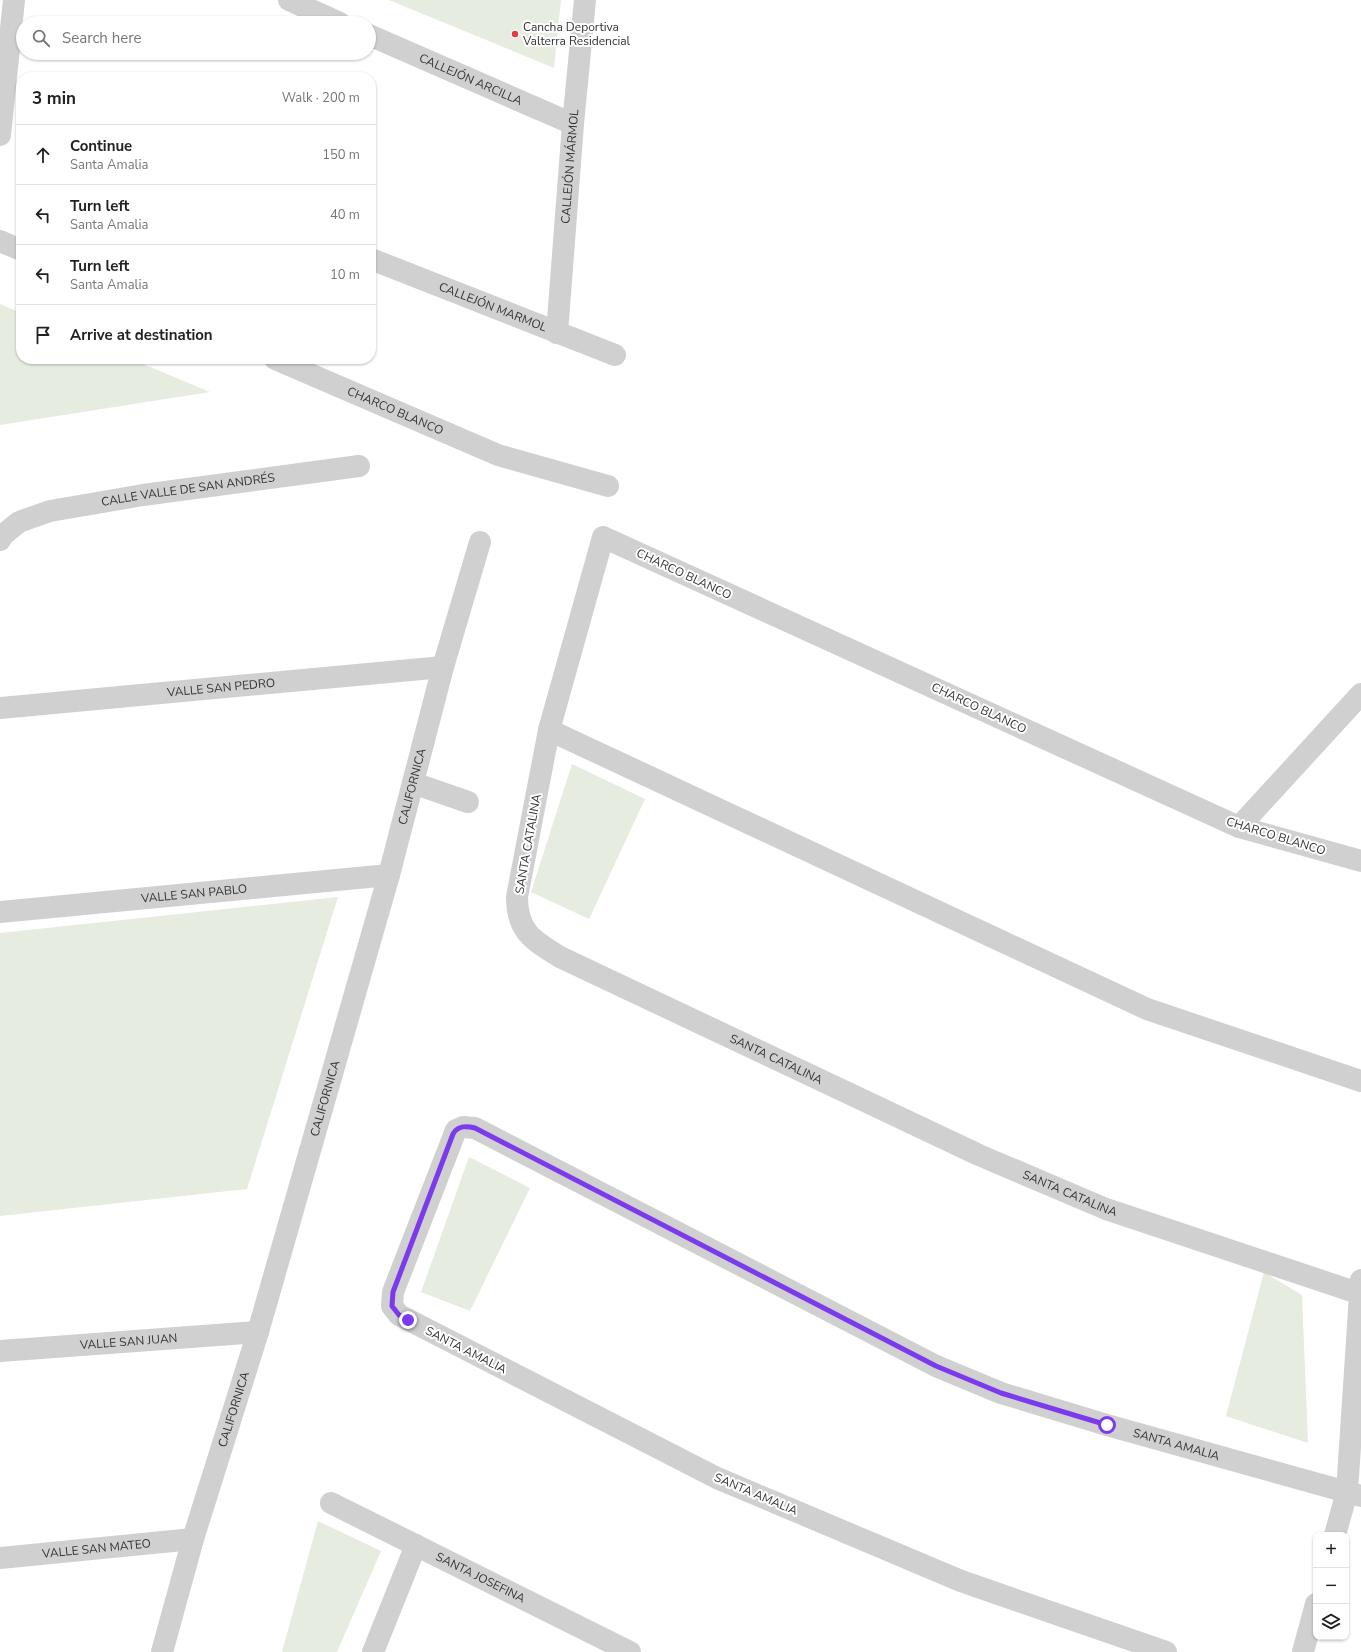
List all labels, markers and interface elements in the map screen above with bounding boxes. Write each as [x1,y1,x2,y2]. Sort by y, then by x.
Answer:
search box [16,16,376,60]
place label: Cancha Deportiva Valterra Residencial [522,19,631,49]
icon: search [30,27,52,49]
text: Search here [62,28,142,48]
marker: Cancha Deportiva Valterra Residencial [510,29,520,39]
street label: CALLEJÓN ARCILLA [417,50,525,109]
text: 3 min [32,87,76,110]
text: Walk · 200 m [282,89,360,107]
street label: CALLEJÓN MÁRMOL [557,108,582,224]
text: Continue [70,136,132,156]
icon: ahead [32,144,54,166]
text: 150 m [322,146,360,164]
text: Santa Amalia [70,156,148,174]
text: Turn left [70,196,129,216]
icon: left [32,204,54,226]
text: 40 m [330,206,360,224]
text: Santa Amalia [70,216,148,234]
text: Turn left [70,256,129,276]
icon: left [32,264,54,286]
text: 10 m [330,266,360,284]
text: Santa Amalia [70,276,148,294]
street label: CALLEJÓN MARMOL [437,278,550,336]
icon: arrive [32,324,54,346]
text: Arrive at destination [70,325,213,345]
street label: CHARCO BLANCO [345,383,446,439]
street label: CALLE VALLE DE SAN ANDRÉS [100,469,276,510]
street label: CHARCO BLANCO [634,545,734,603]
street label: VALLE SAN PEDRO [165,675,276,701]
street label: CHARCO BLANCO [929,679,1029,737]
street label: CALIFORNICA [394,746,430,826]
street label: SANTA CATALINA [511,793,545,895]
street label: CHARCO BLANCO [1224,813,1328,859]
street label: VALLE SAN PABLO [139,881,248,907]
street label: SANTA CATALINA [727,1030,826,1088]
street label: CALIFORNICA [306,1058,343,1138]
street label: SANTA CATALINA [1020,1166,1120,1220]
route end [399,1311,417,1329]
street label: SANTA AMALIA [423,1323,510,1377]
street label: VALLE SAN JUAN [78,1330,178,1353]
street label: CALIFORNICA [214,1369,253,1449]
route start [1098,1416,1116,1434]
street label: SANTA AMALIA [1131,1425,1222,1464]
street label: SANTA AMALIA [712,1469,800,1519]
map controls [1313,1532,1349,1640]
button: + [1313,1532,1349,1568]
street label: VALLE SAN MATEO [40,1535,152,1562]
street label: SANTA JOSEFINA [433,1548,528,1607]
button: − [1313,1568,1349,1604]
button: layers [1313,1604,1349,1640]

